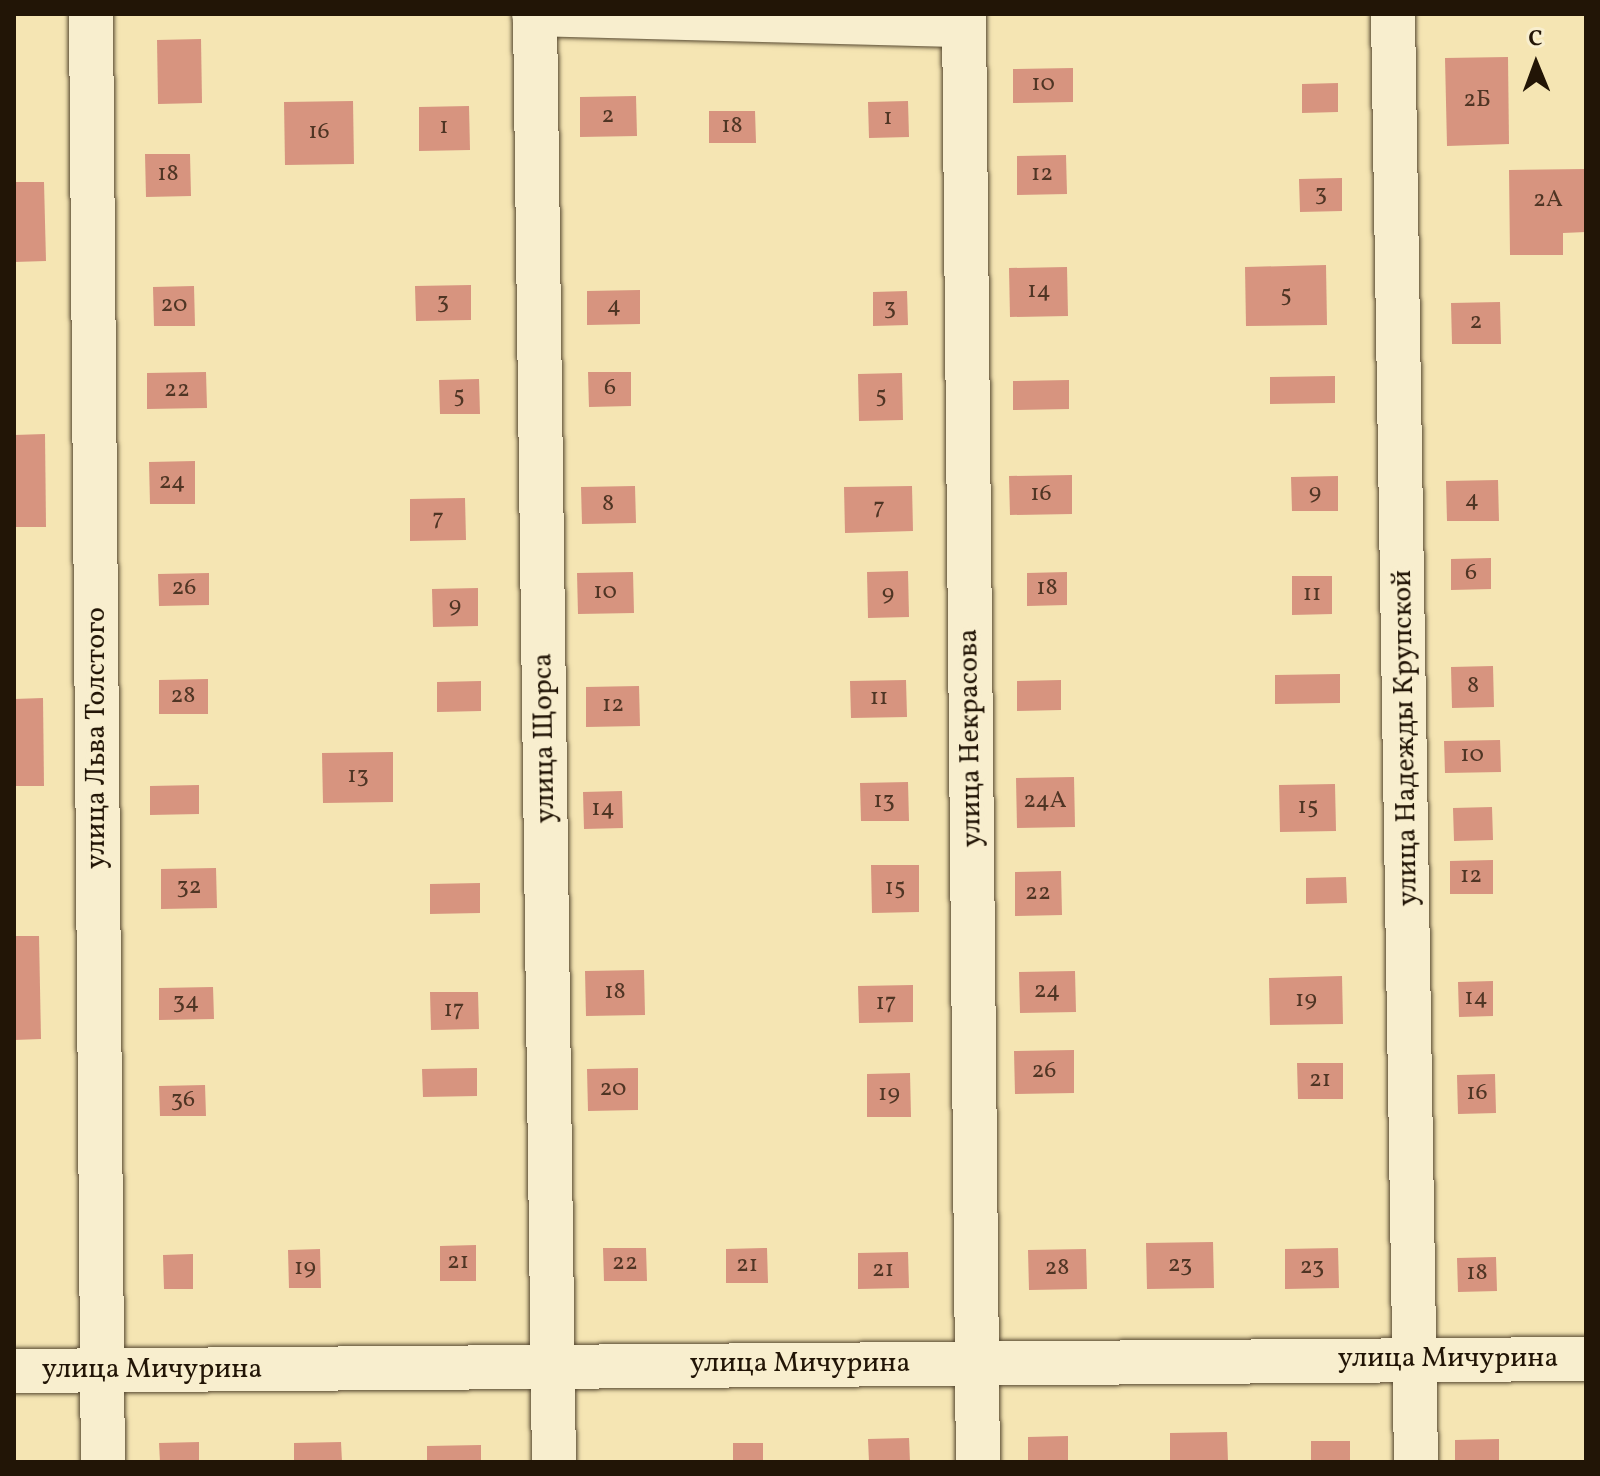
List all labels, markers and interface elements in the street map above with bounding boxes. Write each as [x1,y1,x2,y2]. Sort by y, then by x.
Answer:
north arrow [1496,24,1576,104]
text: С [1528,24,1543,55]
house number: 10 [1031,71,1055,99]
house number: 2Б [1463,87,1491,115]
house number: 2 [602,103,614,131]
house number: 1 [883,105,893,133]
house number: 18 [721,113,743,141]
house number: 1 [439,114,449,142]
house number: 16 [308,119,330,147]
house number: 18 [157,161,179,189]
house number: 12 [1031,161,1053,189]
house number: 3 [1315,181,1327,209]
house number: 2А [1533,187,1563,215]
house number: 14 [1027,278,1051,306]
house number: 5 [1280,282,1292,310]
house number: 3 [437,289,449,317]
house number: 20 [160,292,188,320]
house number: 4 [607,293,621,321]
house number: 3 [884,295,896,323]
house number: 2 [1470,309,1482,337]
house number: 6 [604,375,616,403]
house number: 22 [164,377,190,405]
house number: 5 [453,383,465,411]
house number: 5 [875,383,887,411]
house number: 24 [159,469,185,497]
house number: 9 [1309,480,1321,508]
house number: 16 [1030,481,1052,509]
house number: 4 [1465,487,1479,515]
house number: 8 [602,491,614,519]
house number: 7 [873,495,885,523]
house number: 7 [432,506,444,534]
house number: 6 [1465,560,1477,588]
street label: улица Надежды Крупской [1386,570,1426,906]
house number: 26 [171,575,197,603]
house number: 18 [1036,575,1058,603]
house number: 10 [593,579,617,607]
house number: 9 [882,581,894,609]
house number: 11 [1303,581,1321,609]
house number: 9 [449,593,461,621]
street label: улица Льва Толстого [80,607,114,869]
street label: улица Некрасова [952,629,990,847]
street label: улица Щорса [527,652,563,824]
house number: 8 [1467,673,1479,701]
house number: 28 [170,683,196,711]
house number: 11 [870,685,888,713]
house number: 12 [602,692,624,720]
house number: 10 [1460,742,1484,770]
house number: 13 [347,763,369,791]
house number: 13 [873,788,895,816]
house number: 24А [1023,788,1067,816]
house number: 15 [1298,794,1318,822]
house number: 14 [591,796,615,824]
house number: 12 [1460,863,1482,891]
house number: 32 [176,874,202,902]
house number: 15 [885,875,905,903]
house number: 22 [1025,880,1051,908]
house number: 24 [1034,978,1060,1006]
house number: 18 [604,979,626,1007]
house number: 14 [1464,985,1488,1013]
house number: 19 [1295,987,1317,1015]
house number: 34 [173,989,199,1017]
house number: 17 [876,990,896,1018]
house number: 17 [444,997,464,1025]
house number: 26 [1031,1058,1057,1086]
house number: 21 [1309,1067,1331,1095]
house number: 20 [599,1076,627,1104]
house number: 16 [1466,1080,1488,1108]
house number: 19 [878,1081,900,1109]
house number: 36 [171,1087,195,1115]
house number: 21 [447,1249,469,1277]
house number: 22 [612,1250,638,1278]
house number: 21 [736,1252,758,1280]
house number: 23 [1168,1252,1192,1280]
house number: 23 [1300,1254,1324,1282]
house number: 19 [294,1255,316,1283]
house number: 28 [1044,1255,1070,1283]
house number: 21 [872,1257,894,1285]
house number: 18 [1466,1260,1488,1288]
street label: улица Мичурина [1338,1342,1558,1376]
street label: улица Мичурина [690,1347,910,1381]
street label: улица Мичурина [42,1353,262,1387]

